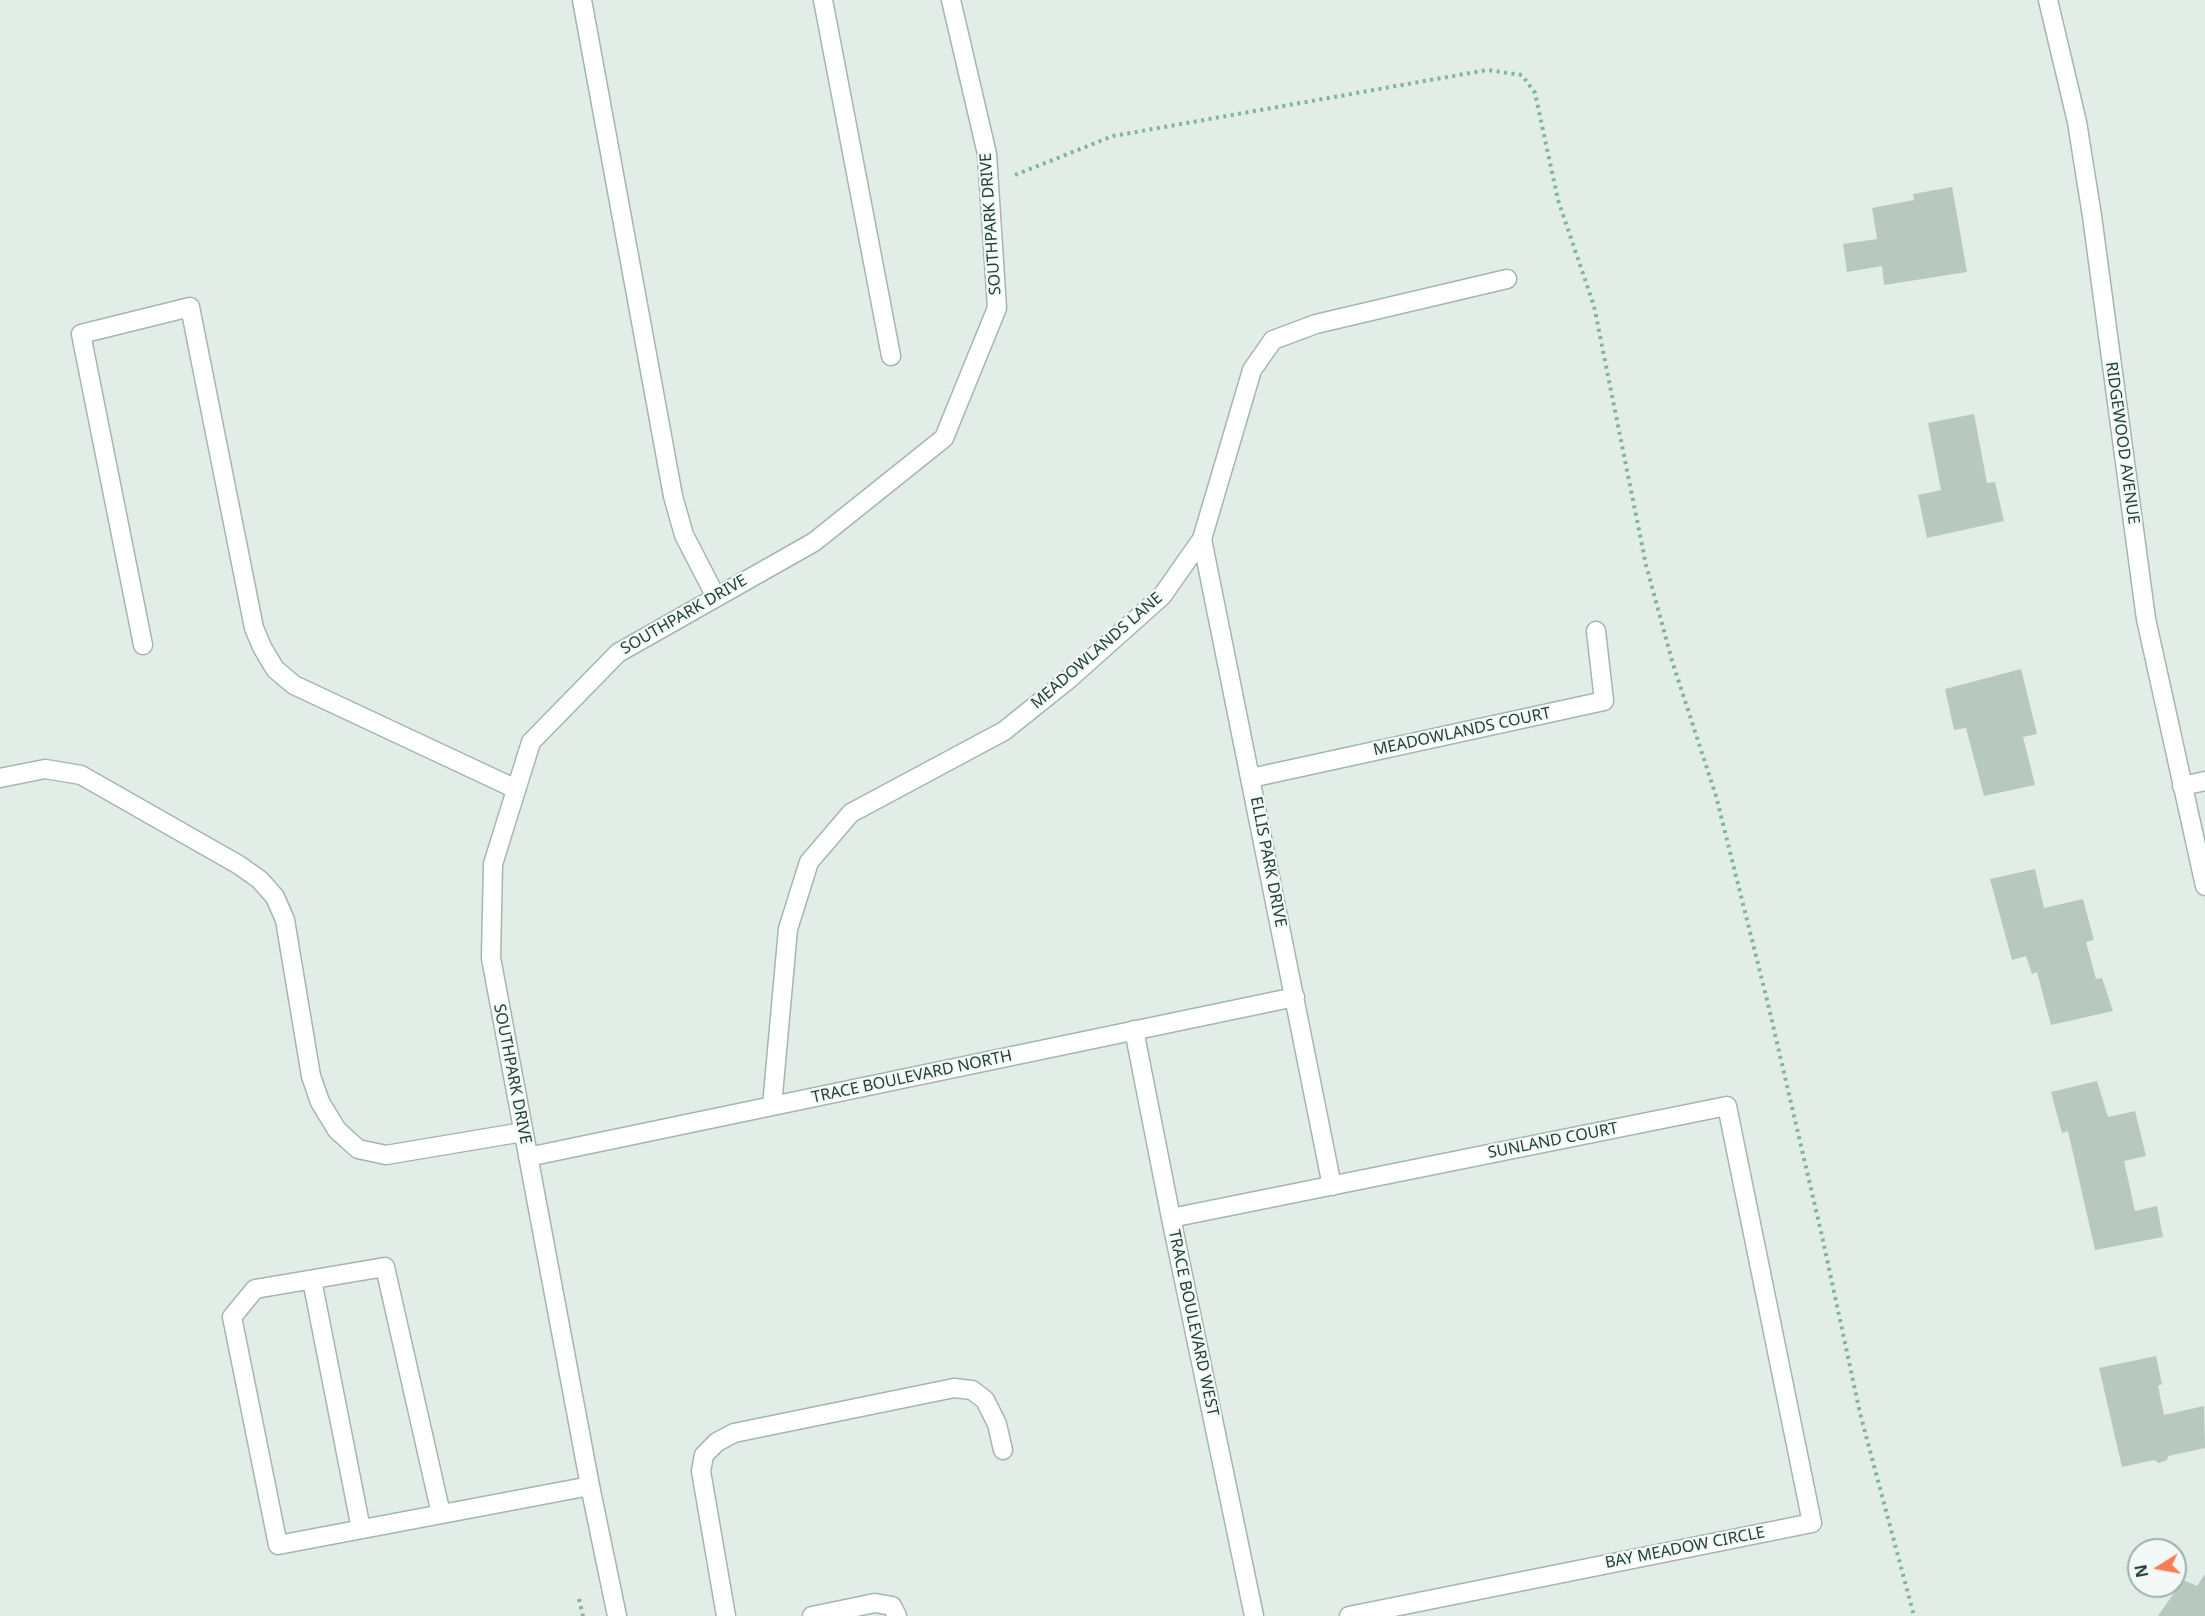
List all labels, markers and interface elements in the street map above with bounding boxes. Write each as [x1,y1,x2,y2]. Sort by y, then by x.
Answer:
street label: SOUTHPARK DRIVE [976,152,1006,296]
street label: RIDGEWOOD AVENUE [2101,360,2143,526]
street label: SOUTHPARK DRIVE [618,571,750,659]
street label: MEADOWLANDS LANE [1027,589,1167,713]
street label: MEADOWLANDS COURT [1372,704,1552,760]
street label: ELLIS PARK DRIVE [1246,795,1290,929]
street label: SOUTHPARK DRIVE [489,1002,535,1146]
street label: TRACE BOULEVARD NORTH [810,1046,1014,1108]
street label: SUNLAND COURT [1486,1119,1620,1163]
street label: TRACE BOULEVARD WEST [1164,1228,1222,1418]
street label: BAY MEADOW CIRCLE [1603,1523,1767,1573]
north arrow [2127,1538,2187,1598]
text: N [2129,1563,2153,1580]

